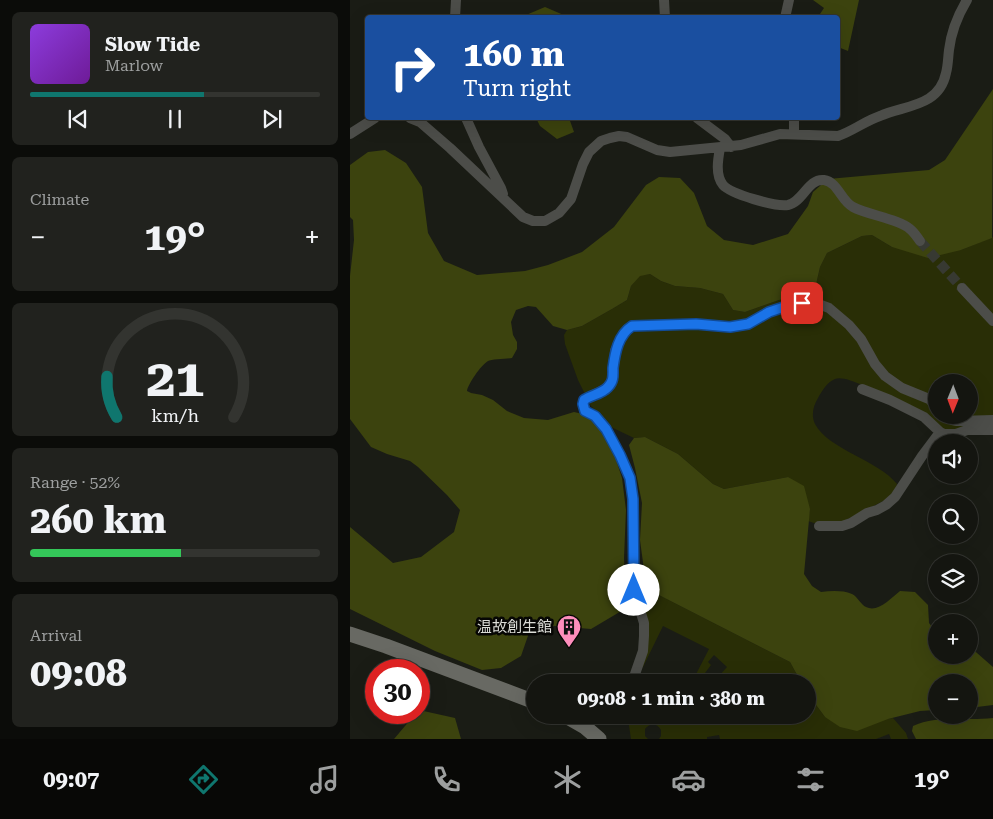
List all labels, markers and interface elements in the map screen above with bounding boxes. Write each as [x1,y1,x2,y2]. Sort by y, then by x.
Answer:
text: Slow Tide [105,33,200,56]
text: 160 m [463,34,564,75]
icon: right [380,35,445,100]
text: Marlow [105,56,163,75]
text: Turn right [463,76,571,101]
icon: previous [64,105,92,133]
icon: pause [161,105,189,133]
icon: next [258,105,286,133]
text: Climate [30,190,89,209]
text: 19° [144,215,206,259]
text: − [30,221,46,254]
text: + [304,221,320,254]
pin [781,282,823,324]
icon: arrive [788,289,816,317]
text: 21 [146,348,204,409]
north arrow [928,374,978,424]
map controls [928,374,978,724]
text: km/h [151,405,199,426]
button: sound [928,434,978,484]
text: Range · 52% [30,473,120,492]
button: search [928,494,978,544]
text: 260 km [30,498,166,542]
button: layers [928,554,978,604]
position arrow [607,563,659,615]
building icon: 温故創生館 [556,614,582,648]
button: + [928,614,978,664]
place label: 温故創生館 [477,618,552,636]
text: Arrival [30,626,82,645]
text: 09:08 [30,651,127,695]
speed limit sign: 30 [365,659,430,724]
button: − [928,674,978,724]
text: 09:08 · 1 min · 380 m [577,687,765,710]
icon: directions [186,762,221,797]
icon: music [307,762,342,797]
icon: phone [429,762,464,797]
icon: climate [550,762,585,797]
icon: car [671,762,706,797]
icon: filters [793,762,828,797]
text: 09:07 [43,767,99,792]
text: 19° [914,767,950,792]

